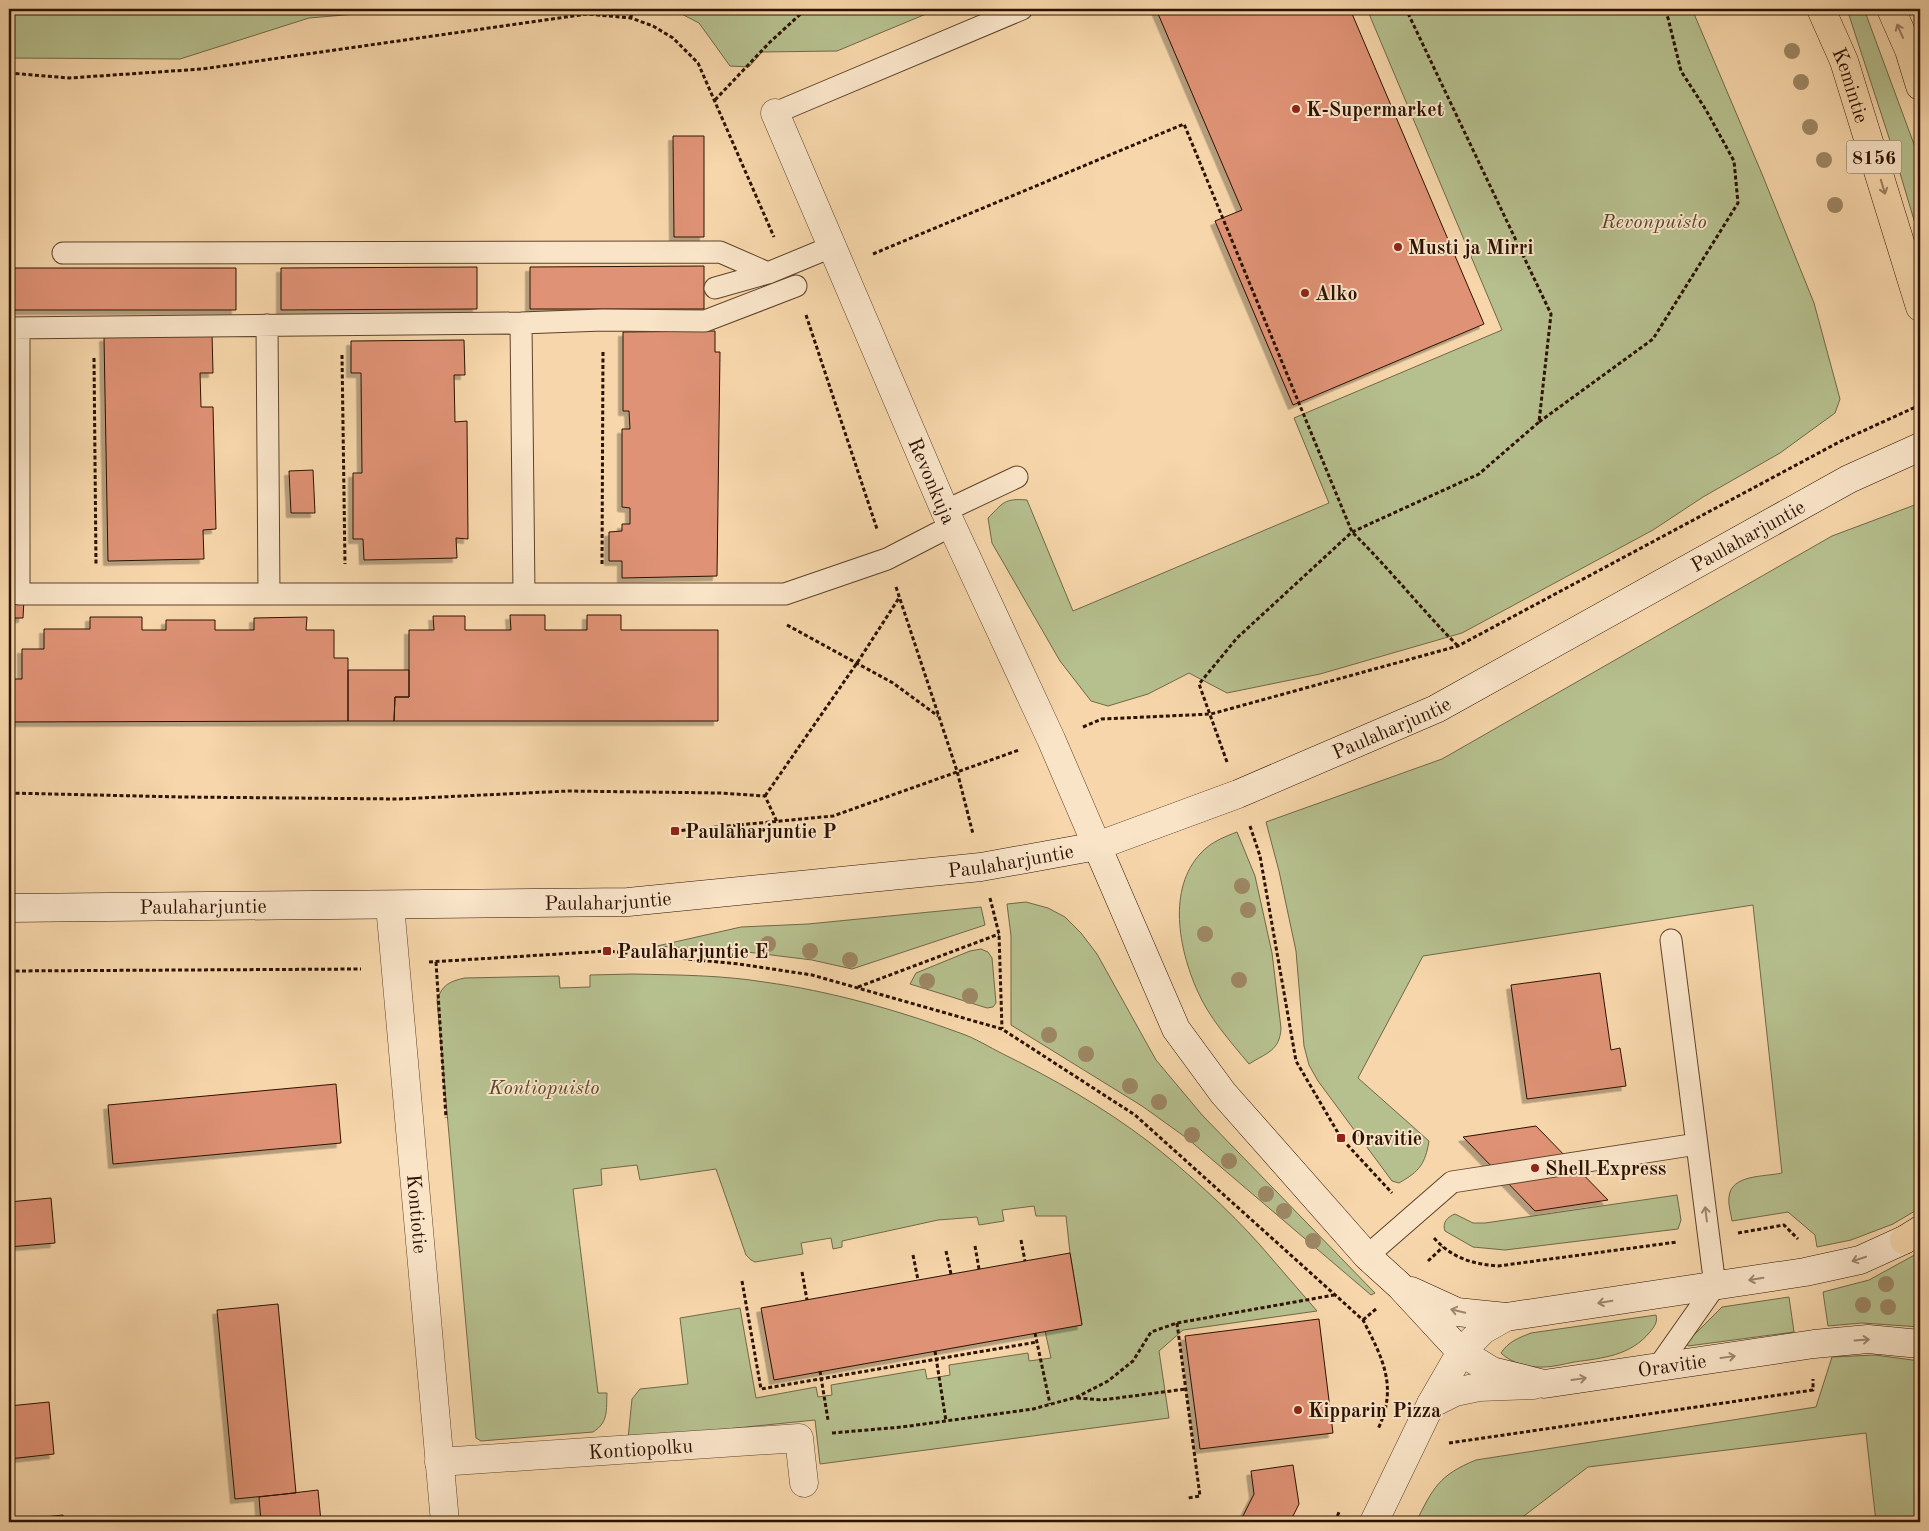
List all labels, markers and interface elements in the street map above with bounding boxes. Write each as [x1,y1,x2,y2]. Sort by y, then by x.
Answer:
one-way arrow [1895,24,1905,39]
street label: Kemintie [1827,45,1871,126]
place label: K-Supermarket [1306,101,1444,121]
marker: K-Supermarket [1290,103,1302,115]
road number: 8156 [1846,140,1902,173]
one-way arrow [1879,178,1888,194]
park label: Revonpuisto [1600,213,1707,233]
place label: Musti ja Mirri [1408,239,1533,259]
marker: Musti ja Mirri [1392,241,1404,253]
place label: Alko [1315,285,1358,305]
marker: Alko [1299,287,1311,299]
street label: Revonkuja [903,436,958,528]
street label: Paulaharjuntie [1688,498,1809,577]
street label: Paulaharjuntie [1330,695,1455,764]
place label: Paulaharjuntie P [685,823,836,843]
marker: Paulaharjuntie P [669,825,681,837]
street label: Paulaharjuntie [947,842,1075,882]
street label: Paulaharjuntie [544,890,672,915]
street label: Paulaharjuntie [139,898,267,919]
place label: Paulaharjuntie E [617,943,768,963]
marker: Paulaharjuntie E [601,945,613,957]
park label: Kontiopuisto [487,1079,600,1099]
place label: Oravitie [1351,1130,1422,1150]
marker: Oravitie [1335,1132,1347,1144]
place label: Shell Express [1545,1160,1666,1180]
marker: Shell Express [1529,1162,1541,1174]
street label: Kontiotie [402,1173,429,1255]
one-way arrow [1701,1206,1711,1222]
one-way arrow [1852,1255,1867,1264]
one-way arrow [1749,1275,1765,1285]
one-way arrow [1597,1297,1613,1307]
one-way arrow [1450,1306,1466,1315]
one-way arrow [1854,1335,1870,1344]
street label: Oravitie [1637,1352,1708,1382]
one-way arrow [1720,1352,1736,1362]
one-way arrow [1571,1374,1587,1384]
place label: Kipparin Pizza [1308,1402,1441,1422]
marker: Kipparin Pizza [1292,1404,1304,1416]
street label: Kontiopolku [588,1437,694,1464]

